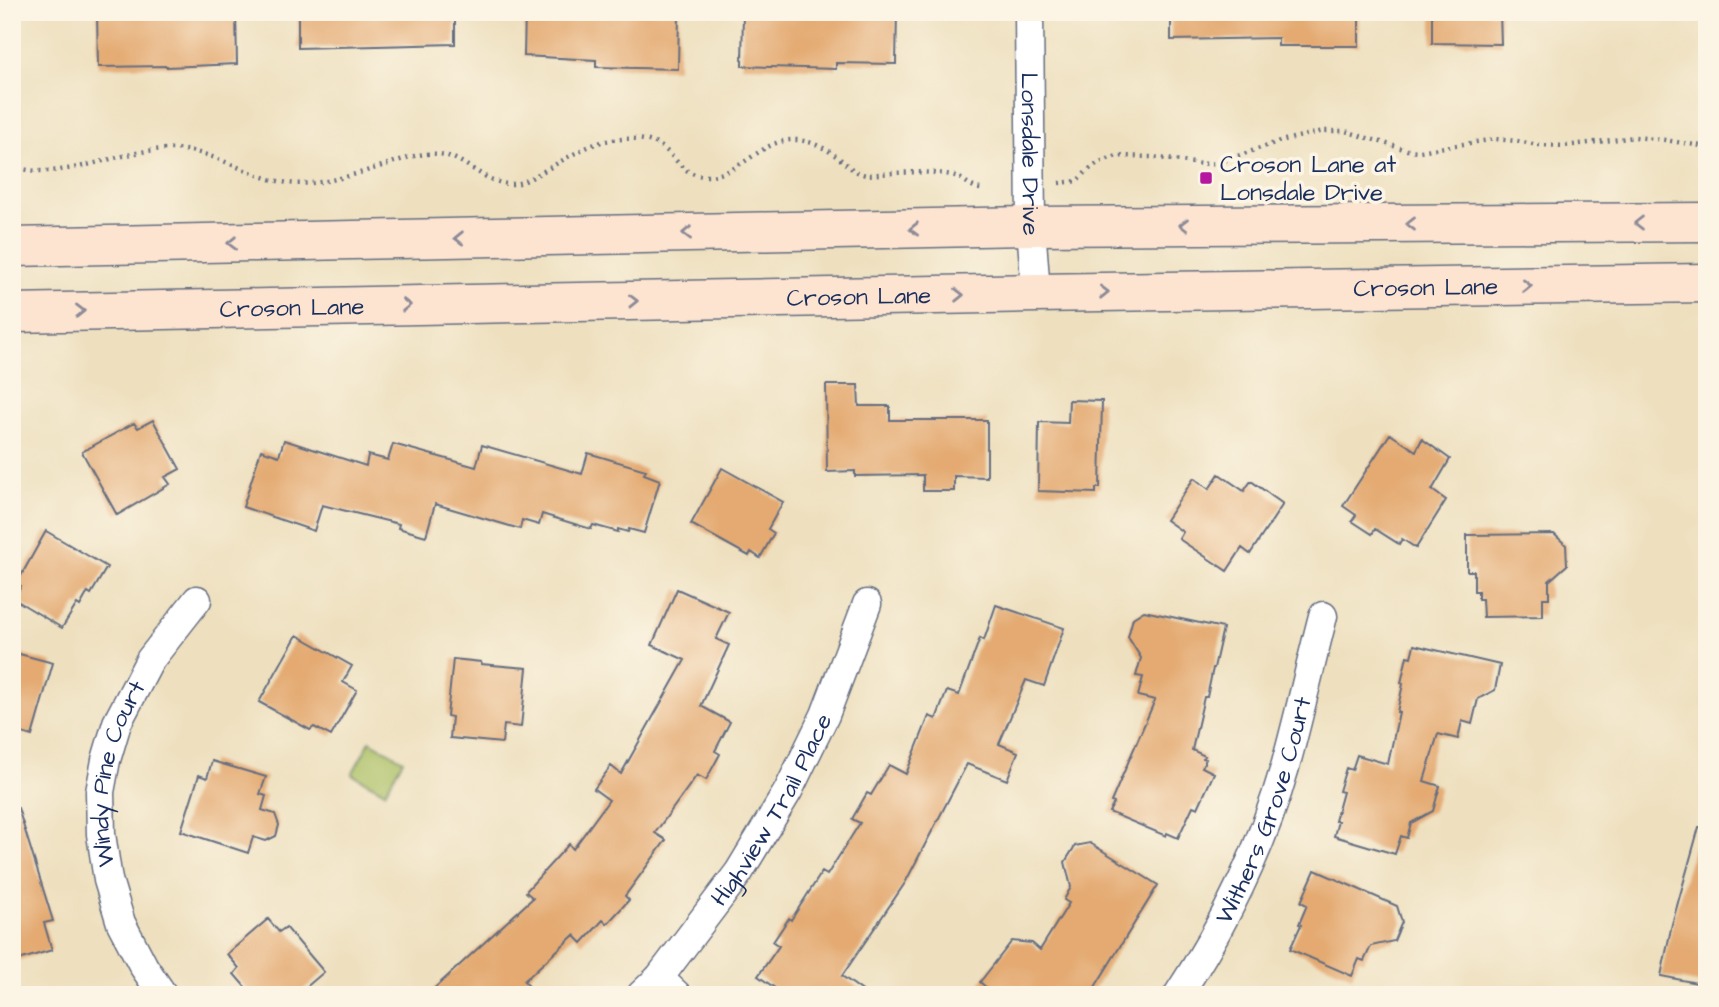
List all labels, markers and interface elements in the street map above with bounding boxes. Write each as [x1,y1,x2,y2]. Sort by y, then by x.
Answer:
street label: Lonsdale Drive [1012,72,1048,237]
place label: Croson Lane at Lonsdale Drive [1220,148,1397,210]
marker: Croson Lane at Lonsdale Drive [1198,170,1214,186]
one-way arrow [1633,215,1643,231]
one-way arrow [1405,216,1416,232]
one-way arrow [1178,217,1188,233]
one-way arrow [908,221,919,237]
one-way arrow [681,226,692,241]
one-way arrow [453,230,464,246]
one-way arrow [226,235,236,251]
street label: Croson Lane [1353,270,1498,306]
one-way arrow [1523,278,1533,294]
street label: Croson Lane [786,279,932,316]
one-way arrow [1099,285,1110,300]
one-way arrow [954,287,965,303]
street label: Croson Lane [219,290,365,327]
one-way arrow [629,293,639,309]
one-way arrow [401,298,412,313]
one-way arrow [75,304,86,319]
street label: Windy Pine Court [84,674,154,869]
street label: Withers Grove Court [1207,693,1321,930]
street label: Highview Trail Place [703,708,841,913]

